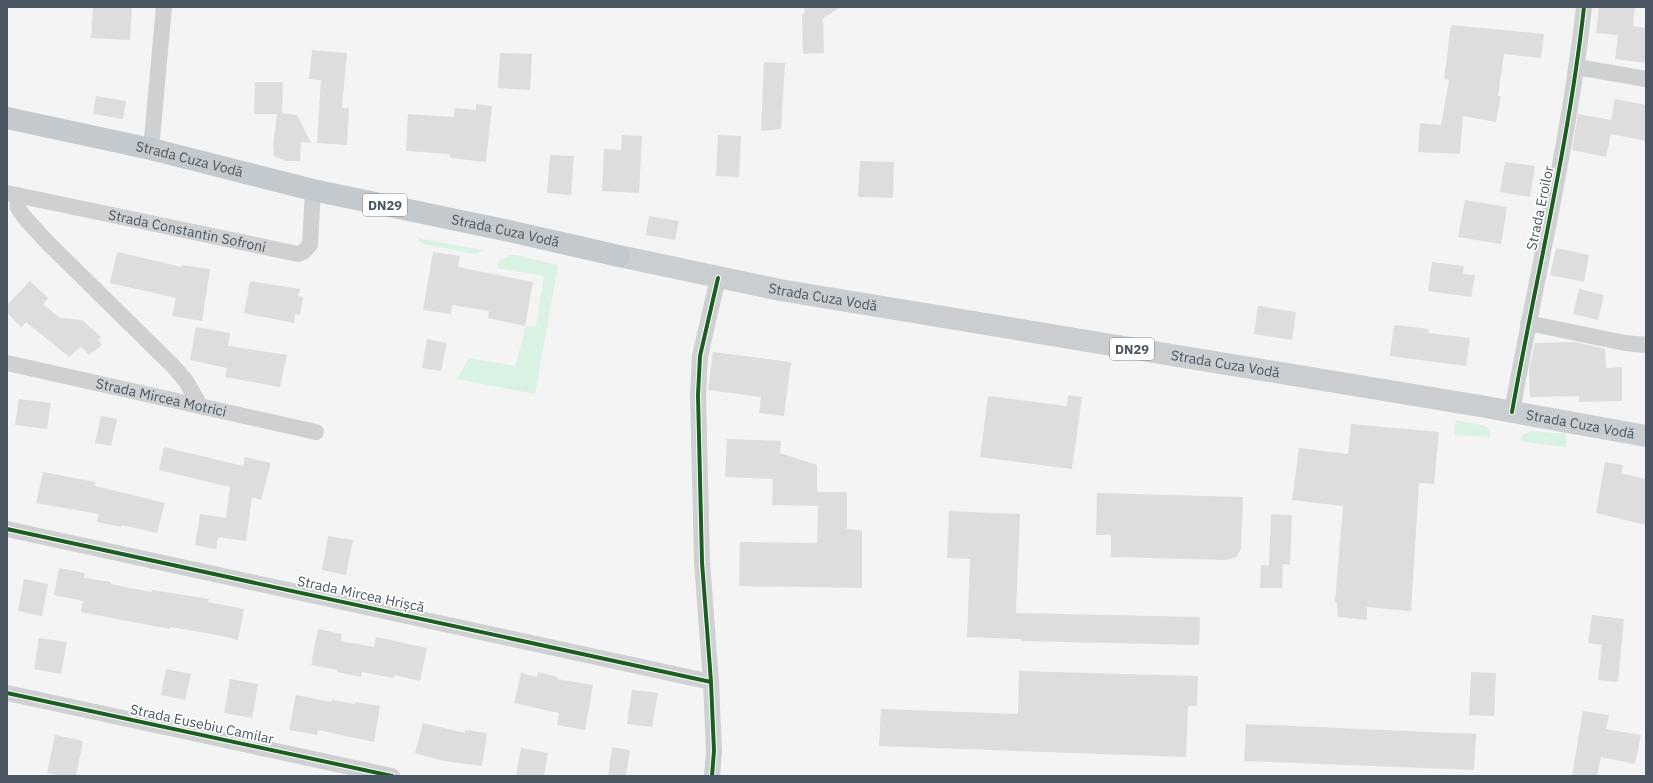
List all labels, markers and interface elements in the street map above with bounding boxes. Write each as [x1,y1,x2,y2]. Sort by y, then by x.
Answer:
street label: Strada Cuza Vodă [134,137,246,181]
street label: Strada Eroilor [1522,164,1558,252]
road number: DN29 [363,194,407,216]
street label: Strada Constantin Sofroni [107,205,268,256]
street label: Strada Cuza Vodă [450,210,562,251]
street label: Strada Cuza Vodă [767,279,879,315]
road number: DN29 [1110,338,1154,360]
street label: Strada Cuza Vodă [1170,346,1282,382]
street label: Strada Mircea Motrici [94,374,228,421]
street label: Strada Cuza Vodă [1525,405,1637,443]
street label: Strada Mircea Hrișcă [296,572,427,616]
street label: Strada Eusebiu Camilar [129,700,275,748]

